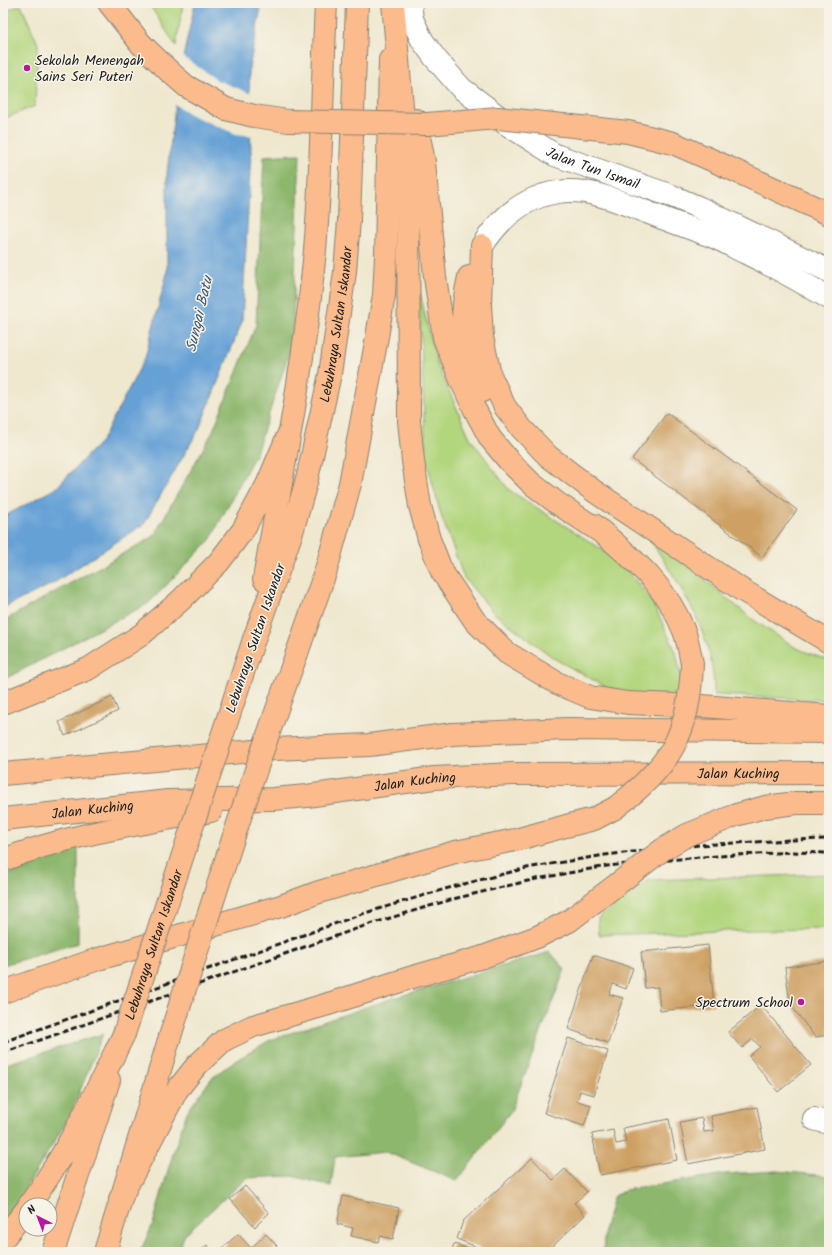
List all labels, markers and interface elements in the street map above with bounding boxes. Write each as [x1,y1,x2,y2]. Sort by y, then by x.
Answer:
place label: Sekolah Menengah Sains Seri Puteri [35,50,144,88]
marker: Sekolah Menengah Sains Seri Puteri [22,63,32,73]
street label: Jalan Tun Ismail [541,142,643,196]
street label: Lebuhraya Sultan Iskandar [314,244,359,405]
water label: Sungai Batu [180,273,221,354]
street label: Lebuhraya Sultan Iskandar [220,559,292,716]
street label: Jalan Kuching [697,763,780,785]
street label: Jalan Kuching [373,767,456,798]
street label: Jalan Kuching [50,795,135,826]
street label: Lebuhraya Sultan Iskandar [119,866,190,1023]
place label: Spectrum School [696,992,794,1014]
marker: Spectrum School [796,997,806,1007]
north arrow [18,1197,58,1237]
text: N [23,1201,41,1219]

